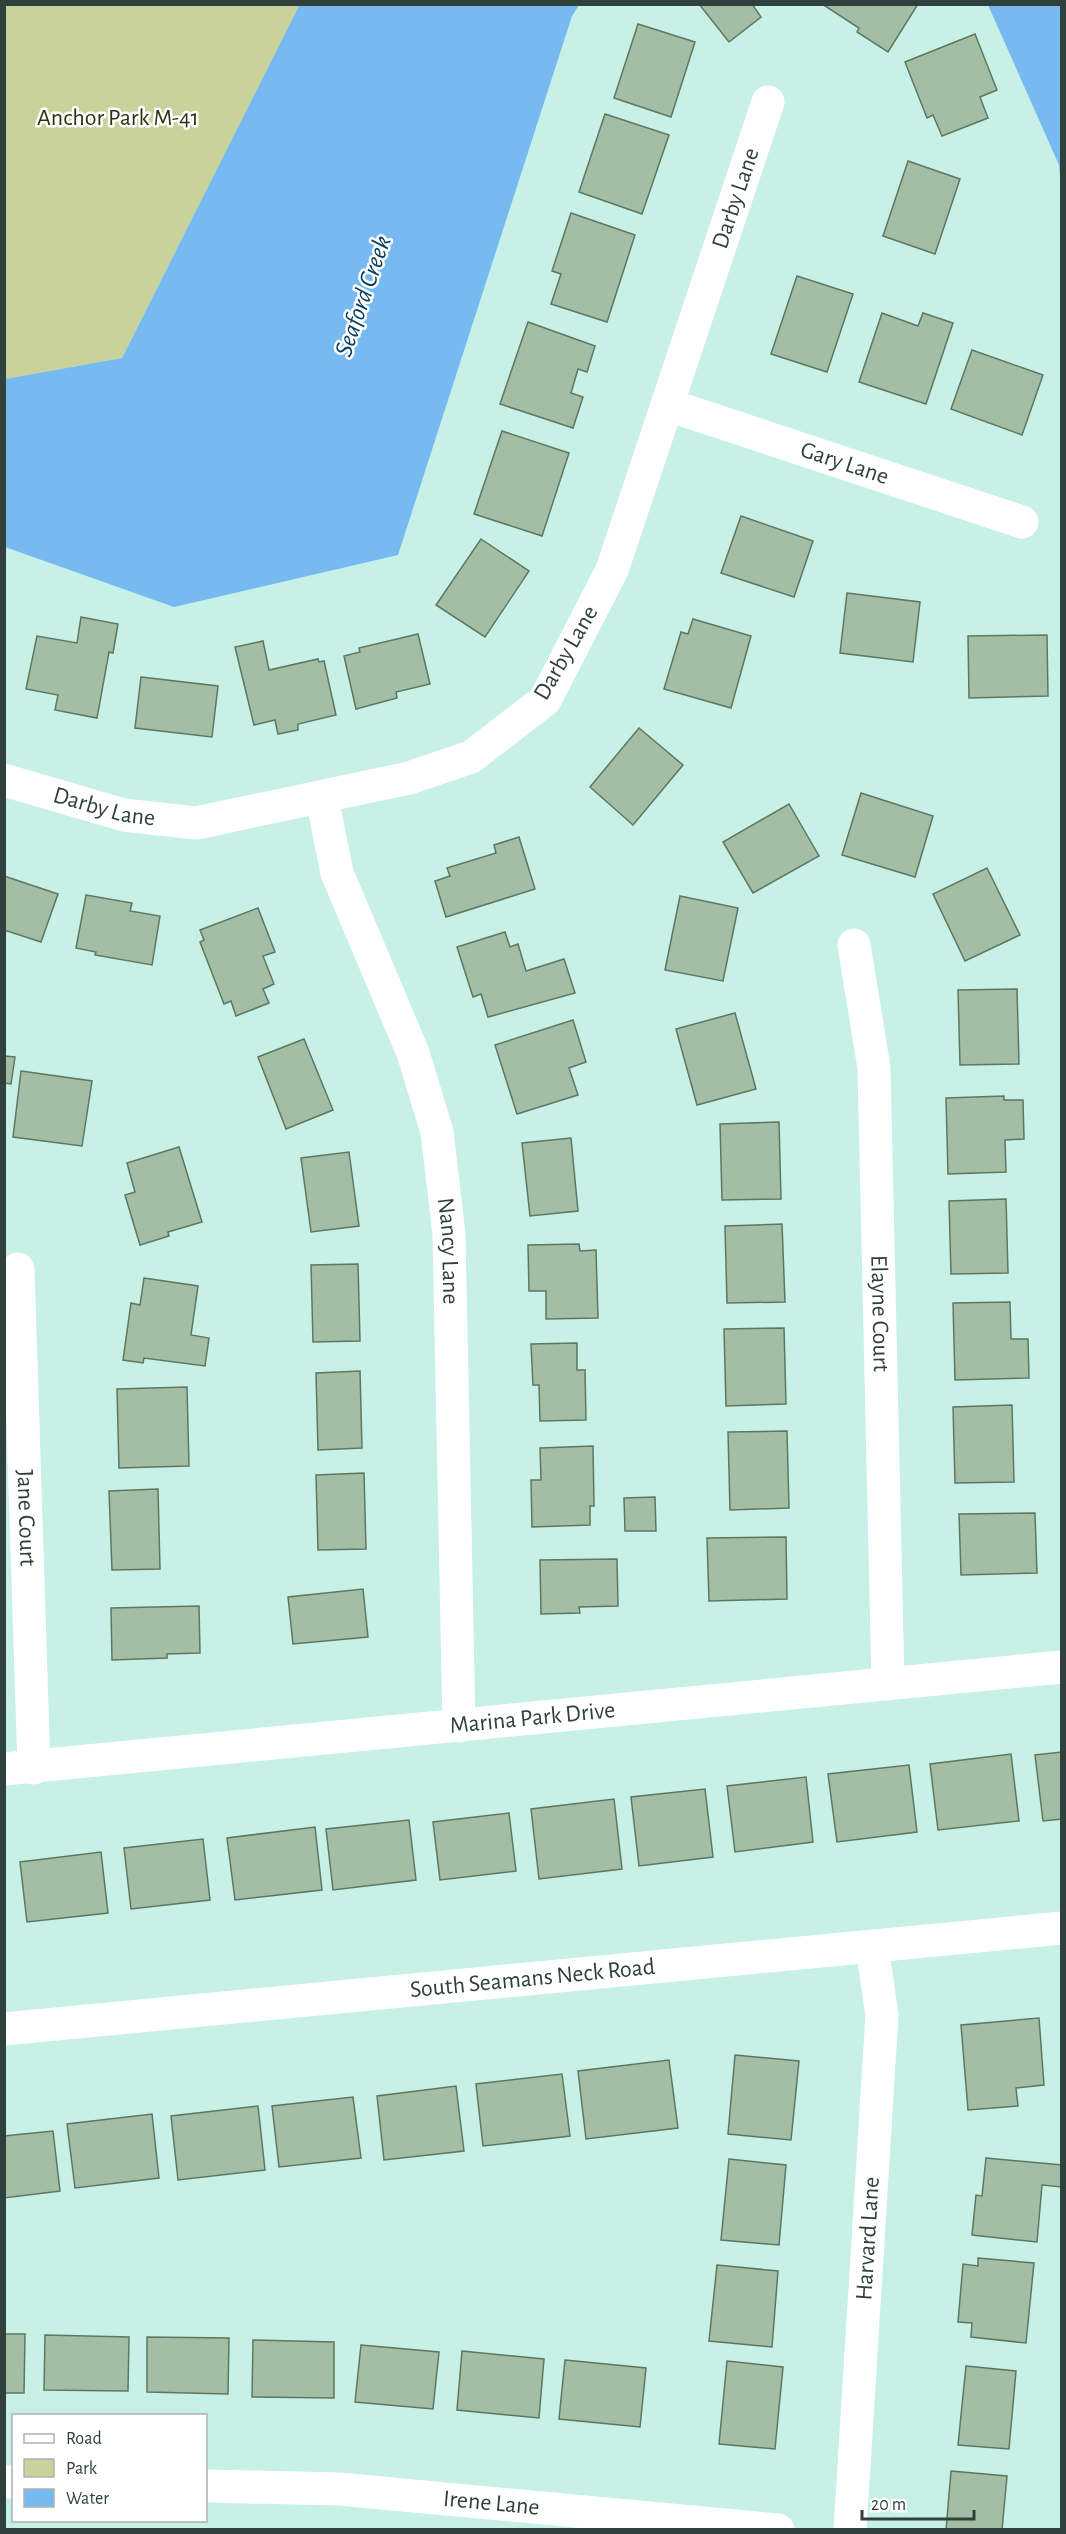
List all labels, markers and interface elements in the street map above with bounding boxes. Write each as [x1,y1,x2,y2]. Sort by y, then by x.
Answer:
park label: Anchor Park M-41 [37,106,199,130]
street label: Darby Lane [708,145,764,252]
water label: Seaford Creek [330,232,396,360]
street label: Gary Lane [797,438,892,489]
street label: Darby Lane [529,602,603,704]
street label: Darby Lane [50,783,156,830]
street label: Nancy Lane [433,1196,462,1305]
street label: Elayne Court [866,1254,893,1373]
street label: Jane Court [12,1469,40,1567]
street label: Marina Park Drive [449,1698,616,1738]
street label: South Seamans Neck Road [409,1955,656,2002]
street label: Harvard Lane [852,2176,884,2301]
legend [12,2414,207,2522]
text: Road [66,2430,102,2448]
text: Park [66,2460,98,2478]
scale bar [862,2483,974,2521]
street label: Irene Lane [442,2487,541,2520]
text: Water [66,2490,109,2508]
text: 20 m [871,2496,906,2514]

